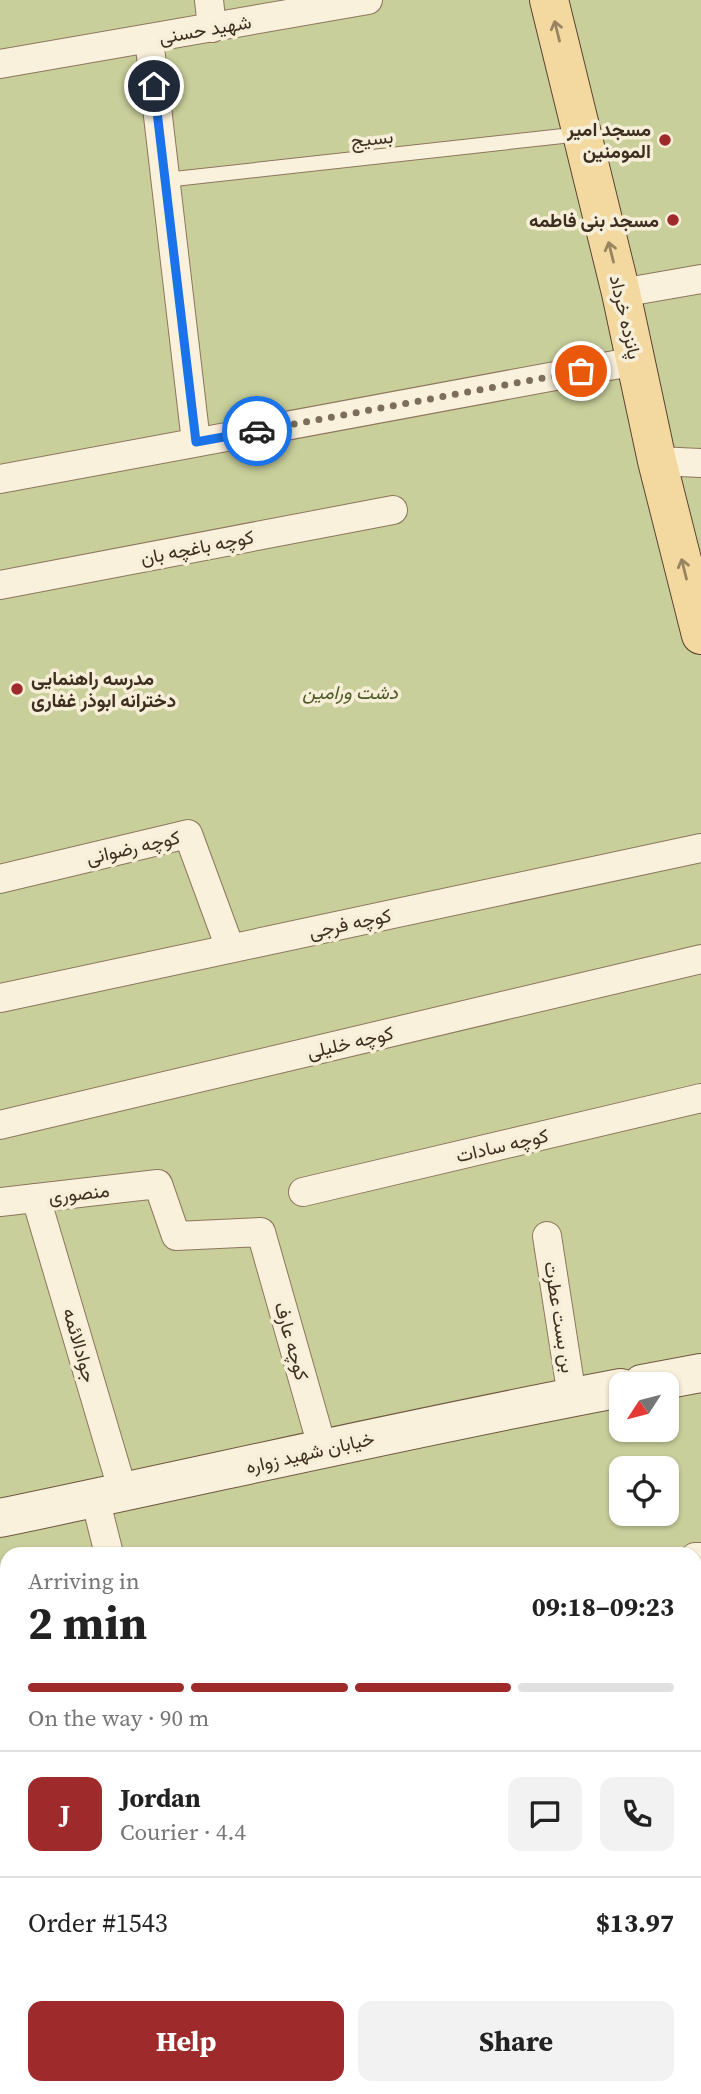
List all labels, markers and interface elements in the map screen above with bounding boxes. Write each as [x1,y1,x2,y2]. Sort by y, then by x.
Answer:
street label: شهید حسنی [157,8,253,50]
one-way arrow [550,20,563,43]
pin [124,56,184,116]
icon: home [135,67,173,105]
place label: مسجد امیر المومنین [566,116,651,164]
street label: بسیج [349,123,395,154]
marker: مسجد امیر المومنین [657,132,673,148]
place label: مسجد بنی فاطمه [529,207,659,233]
marker: مسجد بنی فاطمه [665,212,681,228]
one-way arrow [604,241,617,264]
street label: پانزده خرداد [603,272,648,362]
pin [551,341,611,401]
icon: bag [562,352,600,390]
courier [222,396,292,466]
icon: car [238,412,276,450]
street label: کوچه باغچه بان [138,523,256,572]
one-way arrow [677,558,690,581]
place label: مدرسه راهنمایی دخترانه ابوذر غفاری [31,665,176,713]
park label: دشت ورامین [302,679,399,705]
marker: مدرسه راهنمایی دخترانه ابوذر غفاری [9,681,25,697]
street label: کوچه رضوانی [84,824,183,871]
street label: کوچه فرجی [306,902,394,945]
street label: کوچه خلیلی [304,1019,396,1066]
street label: کوچه سادات [453,1122,551,1169]
street label: منصوری [47,1177,111,1209]
street label: بن بست عطرت [538,1259,582,1375]
street label: کوچه عارف [267,1299,316,1384]
street label: جوادالائمه [57,1305,103,1385]
north arrow [609,1372,679,1442]
map controls [609,1372,679,1526]
street label: خیابان شهید زواره [243,1425,377,1479]
button: locate [609,1456,679,1526]
text: Arriving in [28,1565,140,1597]
text: 09:18–09:23 [532,1589,674,1625]
text: 2 min [28,1591,147,1654]
text: On the way · 90 m [28,1702,209,1734]
button: chat [508,1777,582,1851]
button: phone [600,1777,674,1851]
text: Jordan [120,1780,201,1816]
text: J [60,1796,70,1832]
text: Courier · 4.4 [120,1816,246,1848]
text: Order #1543 [28,1905,168,1941]
text: $13.97 [596,1905,674,1941]
button: Help [28,2001,344,2081]
button: Share [358,2001,674,2081]

